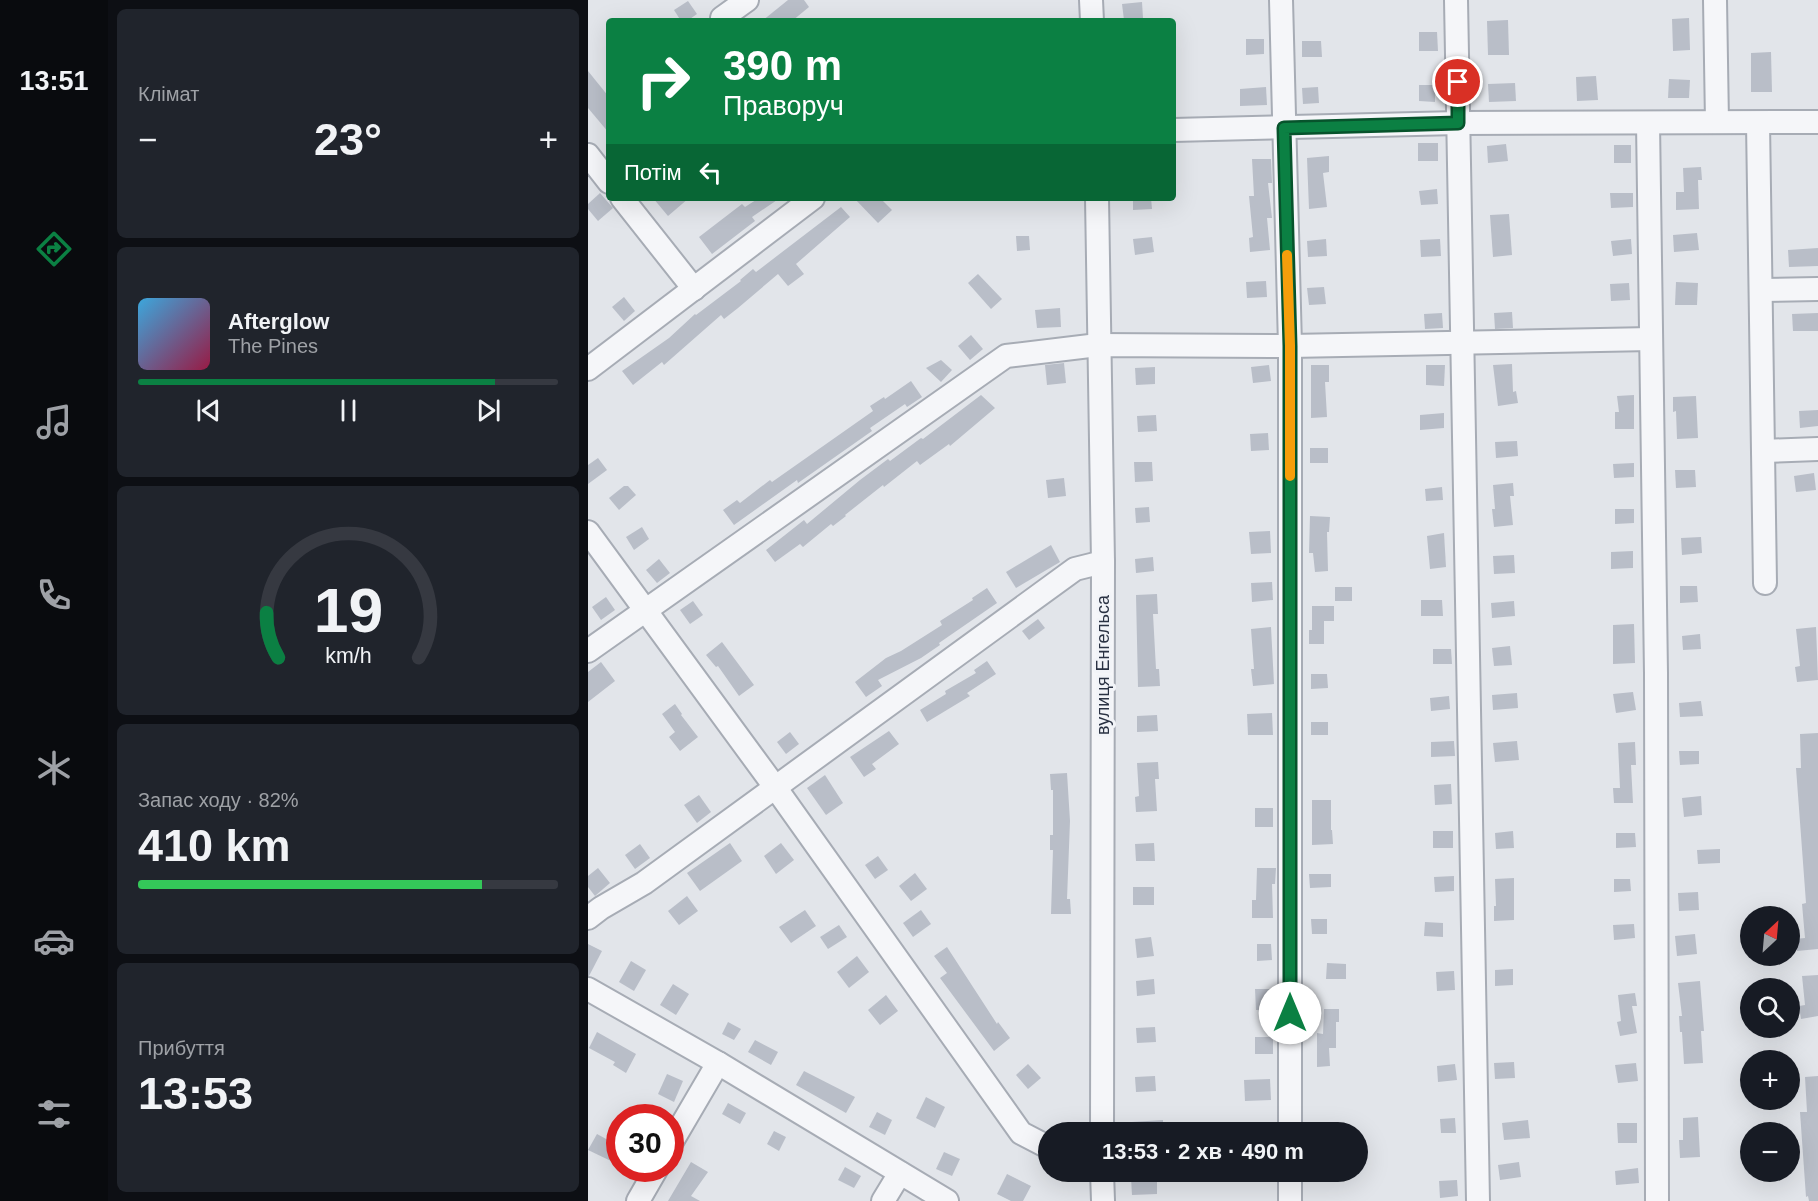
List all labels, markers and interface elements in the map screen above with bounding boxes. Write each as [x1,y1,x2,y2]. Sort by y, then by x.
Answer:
icon: right [624,42,702,120]
text: 390 m [723,42,842,89]
pin [1432,56,1483,107]
icon: arrive [1441,65,1474,98]
text: 13:51 [19,66,89,96]
text: Клімат [138,83,199,105]
text: Праворуч [723,91,844,121]
text: 23° [314,114,382,165]
text: − [138,121,157,158]
text: + [539,121,558,158]
icon: left [694,156,727,189]
text: Потім [624,160,682,185]
icon: directions [33,228,75,270]
text: Afterglow [228,309,329,334]
text: The Pines [228,335,318,357]
icon: previous [192,394,225,427]
icon: pause [332,394,365,427]
icon: next [472,394,505,427]
icon: music [33,401,75,443]
icon: phone [33,574,75,616]
text: 19 [313,576,383,645]
street label: вулиця Енгельса [1093,594,1113,735]
text: km/h [325,644,371,668]
icon: climate [33,747,75,789]
text: Запас ходу · 82% [138,789,299,811]
text: 410 km [138,820,291,871]
north arrow [1740,906,1800,966]
map controls [1740,906,1800,1182]
icon: car [33,920,75,962]
button: search [1740,978,1800,1038]
position arrow [1258,981,1322,1045]
text: Прибуття [138,1037,225,1059]
button: + [1740,1050,1800,1110]
text: 13:53 [138,1068,253,1119]
icon: filters [33,1093,75,1135]
speed limit sign: 30 [606,1104,684,1182]
button: − [1740,1122,1800,1182]
text: 13:53 · 2 хв · 490 m [1102,1139,1304,1164]

